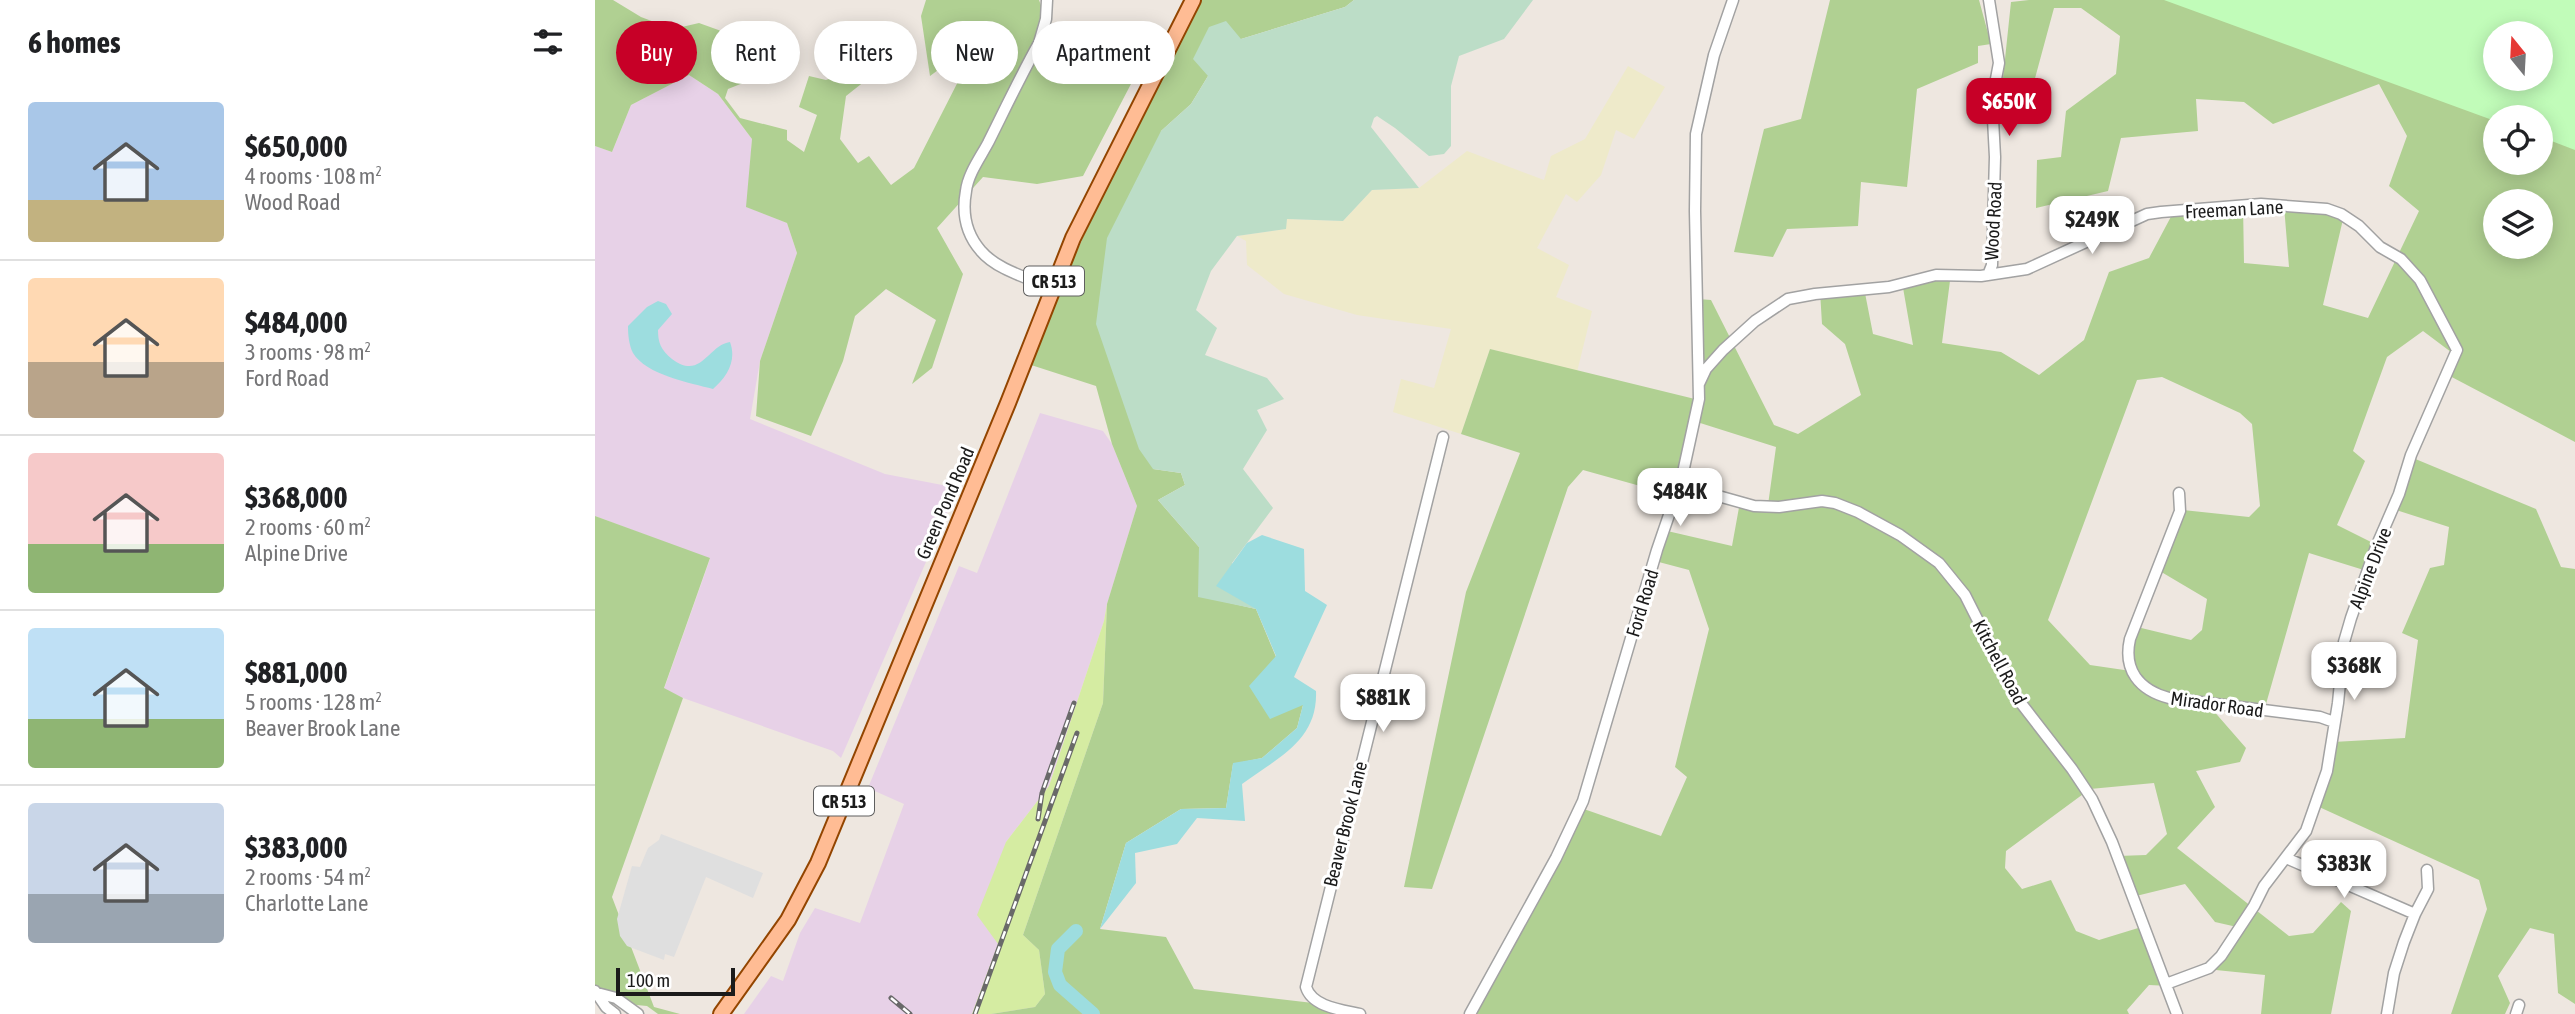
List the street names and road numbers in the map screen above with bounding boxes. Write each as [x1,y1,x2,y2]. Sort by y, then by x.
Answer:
street label: Wood Road [1980,181,2006,261]
street label: Freeman Lane [2184,195,2284,223]
road number: CR 513 [1024,267,1084,296]
street label: Green Pond Road [911,444,979,562]
street label: Alpine Drive [2344,524,2396,612]
street label: Ford Road [1621,566,1663,640]
street label: Kitchell Road [1969,616,2031,708]
street label: Mirador Road [2169,687,2265,721]
street label: Beaver Brook Lane [1319,759,1371,889]
road number: CR 513 [814,786,874,816]

